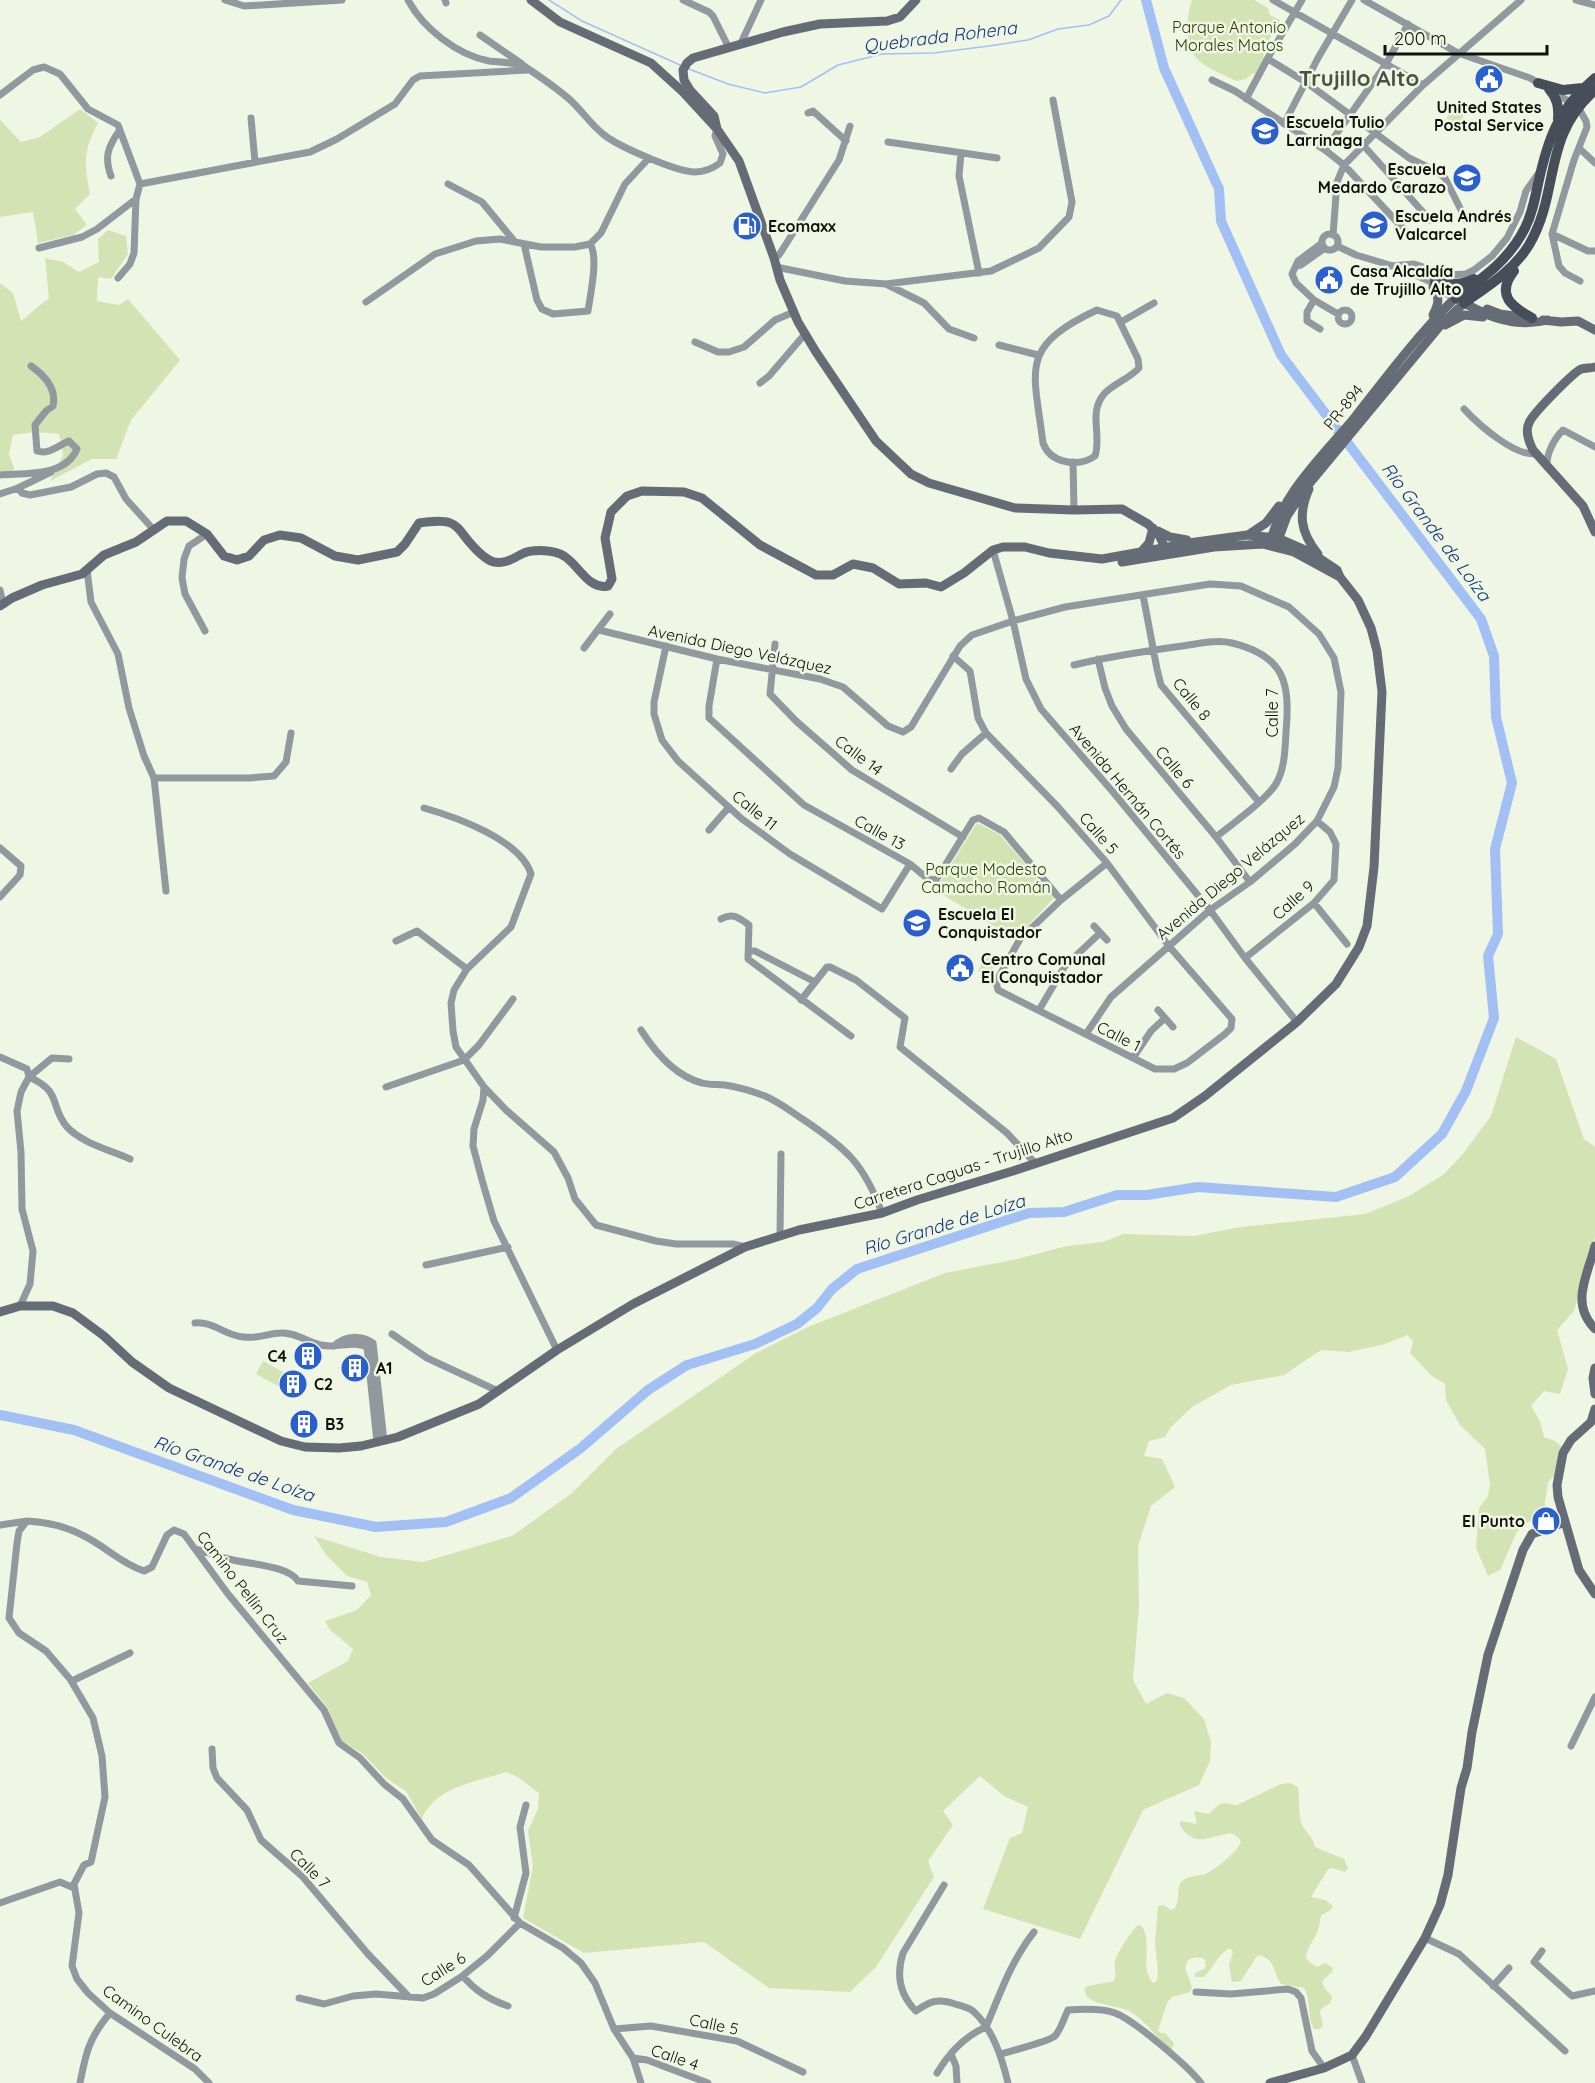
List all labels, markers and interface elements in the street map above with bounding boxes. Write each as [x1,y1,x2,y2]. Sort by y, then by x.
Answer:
water label: Quebrada Rohena [862,16,1019,57]
park label: Parque Antonio Morales Matos [1172,17,1286,55]
scale bar [1385,18,1547,56]
text: 200 m [1394,27,1447,50]
public building icon: United States Postal Service [1473,63,1505,95]
district label: Trujillo Alto [1299,64,1419,92]
place label: United States Postal Service [1434,97,1544,135]
place label: Escuela Tulio Larrinaga [1286,112,1384,150]
school or university icon: Escuela Tulio Larrinaga [1249,115,1281,147]
place label: Escuela Medardo Carazo [1318,159,1446,197]
school or university icon: Escuela Medardo Carazo [1451,162,1483,194]
place label: Escuela Andrés Valcarcel [1395,206,1512,244]
school or university icon: Escuela Andrés Valcarcel [1358,209,1390,241]
fuel station icon: Ecomaxx [731,210,763,242]
place label: Ecomaxx [768,216,836,236]
place label: Casa Alcaldía de Trujillo Alto [1350,261,1461,299]
public building icon: Casa Alcaldía de Trujillo Alto [1313,264,1345,296]
street label: PR-894 [1319,380,1367,434]
water label: Río Grande de Loíza [1377,458,1497,607]
street label: Avenida Diego Velázquez [646,620,834,678]
street label: Calle 8 [1169,674,1215,724]
street label: Calle 7 [1262,689,1282,737]
street label: Avenida Hernán Cortés [1065,719,1191,863]
street label: Calle 14 [831,731,887,779]
street label: Calle 6 [1151,742,1199,793]
street label: Calle 11 [728,786,782,834]
street label: Calle 5 [1075,808,1123,858]
street label: Avenida Diego Velázquez [1152,808,1308,944]
street label: Calle 13 [851,810,909,854]
park label: Parque Modesto Camacho Román [921,859,1051,897]
street label: Calle 9 [1268,876,1318,924]
place label: Escuela El Conquistador [938,904,1042,942]
school or university icon: Escuela El Conquistador [901,907,933,939]
place label: Centro Comunal El Conquistador [981,949,1106,987]
public building icon: Centro Comunal El Conquistador [944,952,976,984]
street label: Calle 1 [1094,1016,1144,1056]
street label: Carretera Caguas - Trujillo Alto [851,1124,1075,1214]
water label: Río Grande de Loíza [860,1189,1029,1260]
building icon: C4 [292,1340,324,1372]
place label: C4 [268,1346,288,1366]
building icon: A1 [339,1352,371,1384]
place label: A1 [376,1358,392,1378]
building icon: C2 [277,1368,309,1400]
place label: C2 [314,1374,333,1394]
building icon: B3 [288,1408,320,1440]
place label: B3 [325,1414,344,1434]
water label: Río Grande de Loíza [151,1430,318,1507]
shop icon: El Punto [1530,1505,1562,1537]
place label: El Punto [1462,1511,1525,1531]
street label: Camino Pellín Cruz [193,1527,293,1647]
street label: Calle 7 [286,1844,334,1892]
street label: Calle 6 [417,1947,470,1991]
street label: Camino Culebra [99,1980,207,2066]
street label: Calle 5 [688,2009,740,2039]
street label: Calle 4 [648,2040,702,2074]

